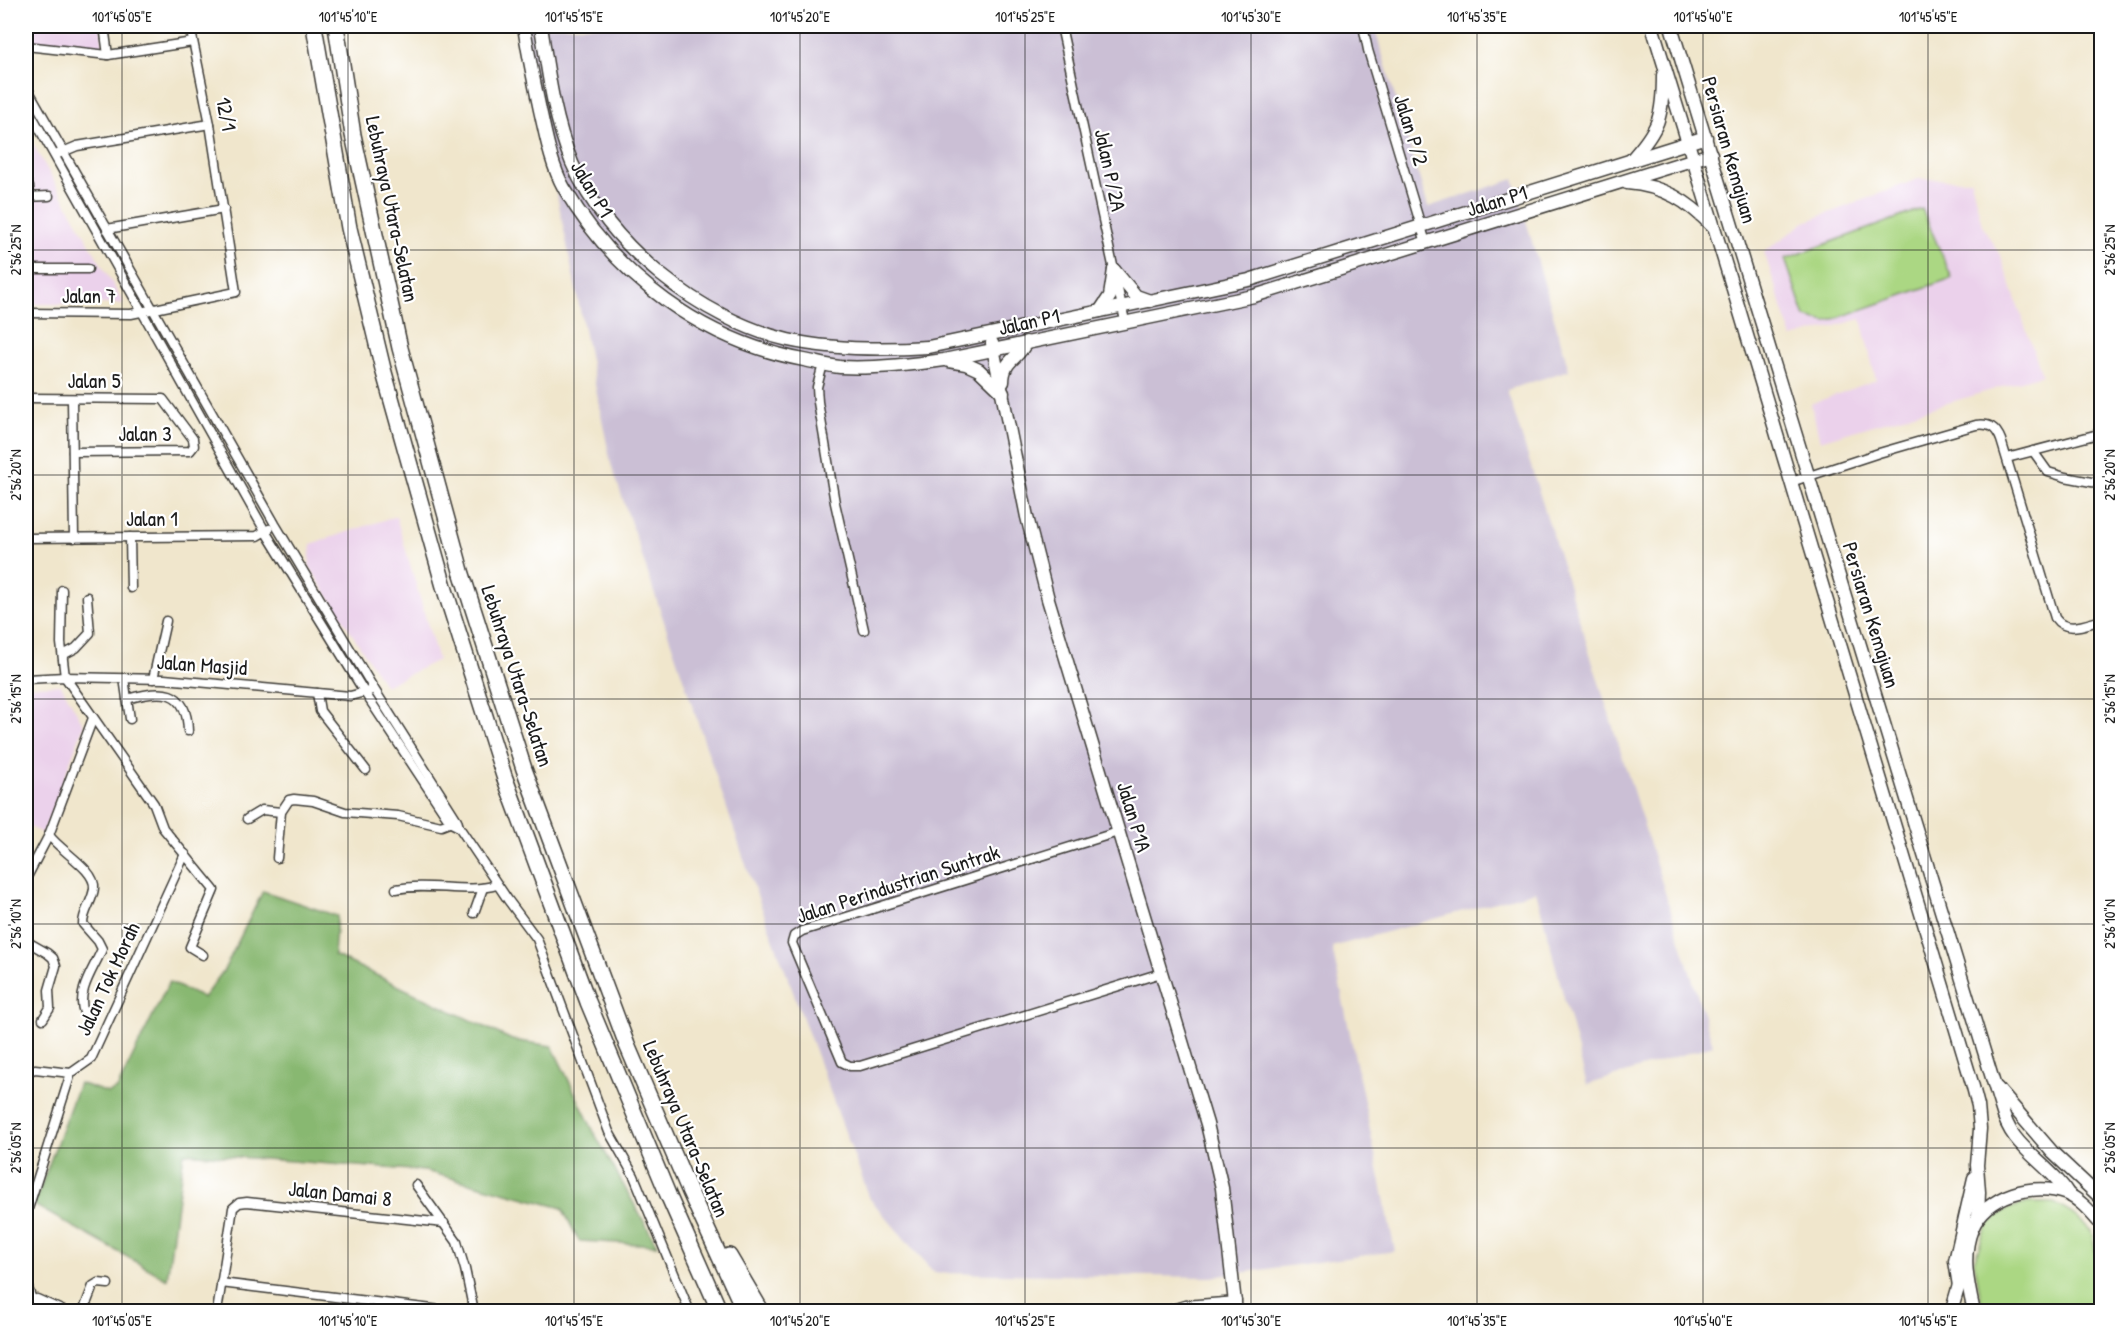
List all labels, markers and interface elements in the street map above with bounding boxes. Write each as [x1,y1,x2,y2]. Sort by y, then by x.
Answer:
text: 101°45'05"E [92,6,152,27]
text: 101°45'10"E [319,6,378,27]
text: 101°45'15"E [545,6,604,27]
text: 101°45'20"E [770,6,831,27]
text: 101°45'25"E [995,6,1055,27]
text: 101°45'30"E [1221,6,1281,27]
text: 101°45'35"E [1447,6,1507,27]
text: 101°45'40"E [1673,6,1733,27]
text: 101°45'45"E [1899,6,1958,27]
street label: Persiaran Kemajuan [1695,73,1764,226]
street label: Jalan P/2 [1387,91,1436,169]
street label: 12/1 [209,94,244,133]
street label: Lebuhraya Utara–Selatan [359,113,426,304]
street label: Jalan P/2A [1088,126,1133,214]
street label: Jalan P1 [564,155,621,223]
street label: Jalan P1 [1463,178,1531,223]
text: 2°56'25"N [5,224,26,276]
text: 2°56'25"N [2099,224,2120,276]
street label: Jalan 7 [62,281,116,310]
street label: Jalan P1 [996,301,1062,342]
street label: Jalan 5 [67,366,121,395]
street label: Jalan 3 [118,419,172,448]
text: 2°56'20"N [5,449,26,501]
text: 2°56'20"N [2099,449,2120,501]
street label: Jalan 1 [126,504,178,533]
street label: Persiaran Kemajuan [1836,538,1907,691]
street label: Lebuhraya Utara–Selatan [474,581,561,770]
street label: Jalan Masjid [156,647,248,682]
text: 2°56'15"N [5,674,26,724]
text: 2°56'15"N [2099,674,2120,724]
street label: Jalan P1A [1110,778,1159,856]
street label: Jalan Perindustrian Suntrak [793,837,1003,930]
text: 2°56'10"N [5,899,26,949]
text: 2°56'10"N [2099,899,2120,949]
street label: Jalan Tok Morah [69,917,147,1040]
street label: Lebuhraya Utara–Selatan [636,1036,737,1222]
text: 2°56'05"N [5,1123,26,1173]
text: 2°56'05"N [2099,1123,2120,1173]
street label: Jalan Damai 8 [287,1174,393,1213]
text: 101°45'05"E [92,1310,152,1331]
text: 101°45'10"E [319,1310,378,1331]
text: 101°45'15"E [545,1310,604,1331]
text: 101°45'20"E [770,1310,831,1331]
text: 101°45'25"E [995,1310,1055,1331]
text: 101°45'30"E [1221,1310,1281,1331]
text: 101°45'35"E [1447,1310,1507,1331]
text: 101°45'40"E [1673,1310,1733,1331]
text: 101°45'45"E [1899,1310,1958,1331]

